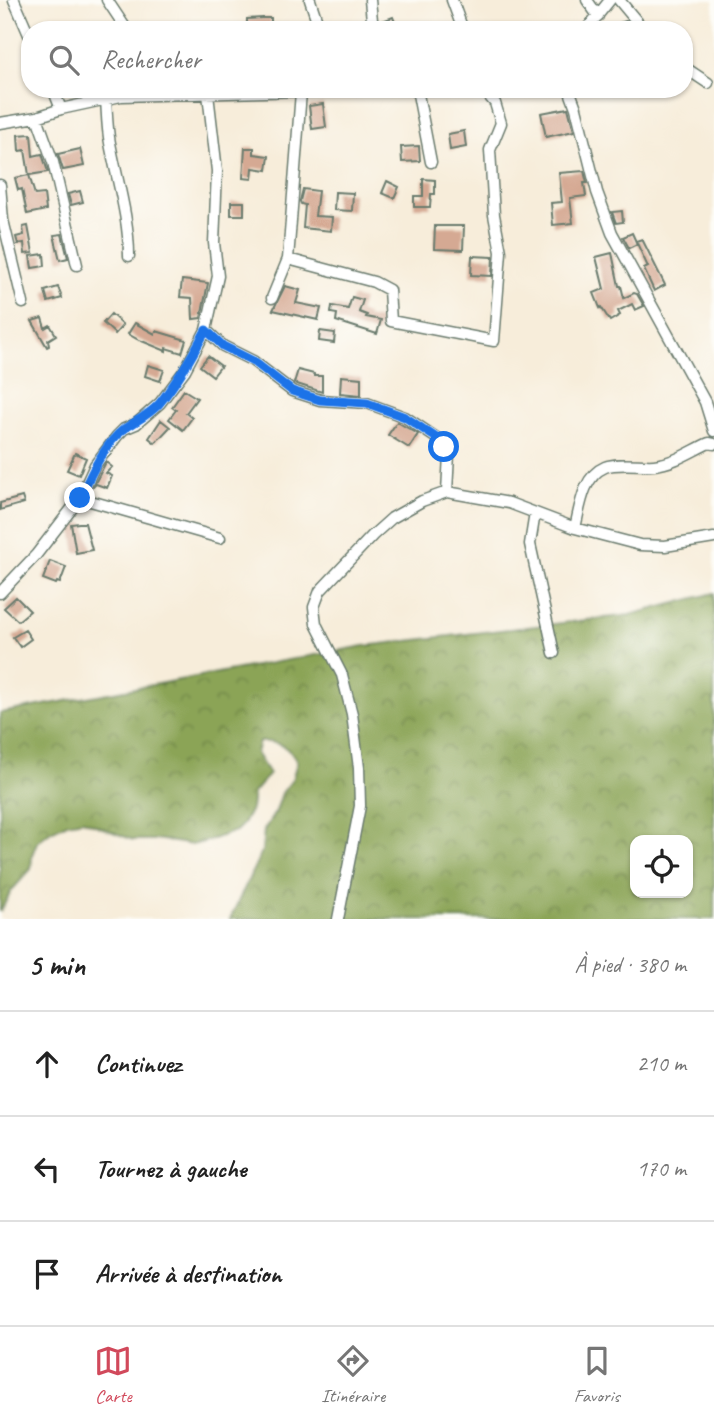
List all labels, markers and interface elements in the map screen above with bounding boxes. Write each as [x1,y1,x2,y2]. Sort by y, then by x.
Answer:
search box [21,21,693,98]
icon: search [45,41,83,79]
text: Rechercher [101,43,201,76]
route start [428,431,459,462]
route end [64,482,95,513]
map controls [630,835,693,898]
button: locate [630,835,693,898]
text: 5 min [28,946,85,984]
text: À pied · 380 m [574,950,686,979]
icon: ahead [28,1045,66,1083]
text: Continuez [95,1047,181,1080]
text: 210 m [637,1049,686,1078]
icon: left [28,1150,66,1188]
text: Tournez à gauche [95,1152,246,1185]
text: 170 m [637,1154,686,1183]
icon: arrive [28,1255,66,1293]
text: Arrivée à destination [95,1257,281,1290]
tab: Carte [94,1342,132,1408]
tab: Itinéraire [321,1342,385,1408]
tab: Favoris [574,1342,620,1408]

